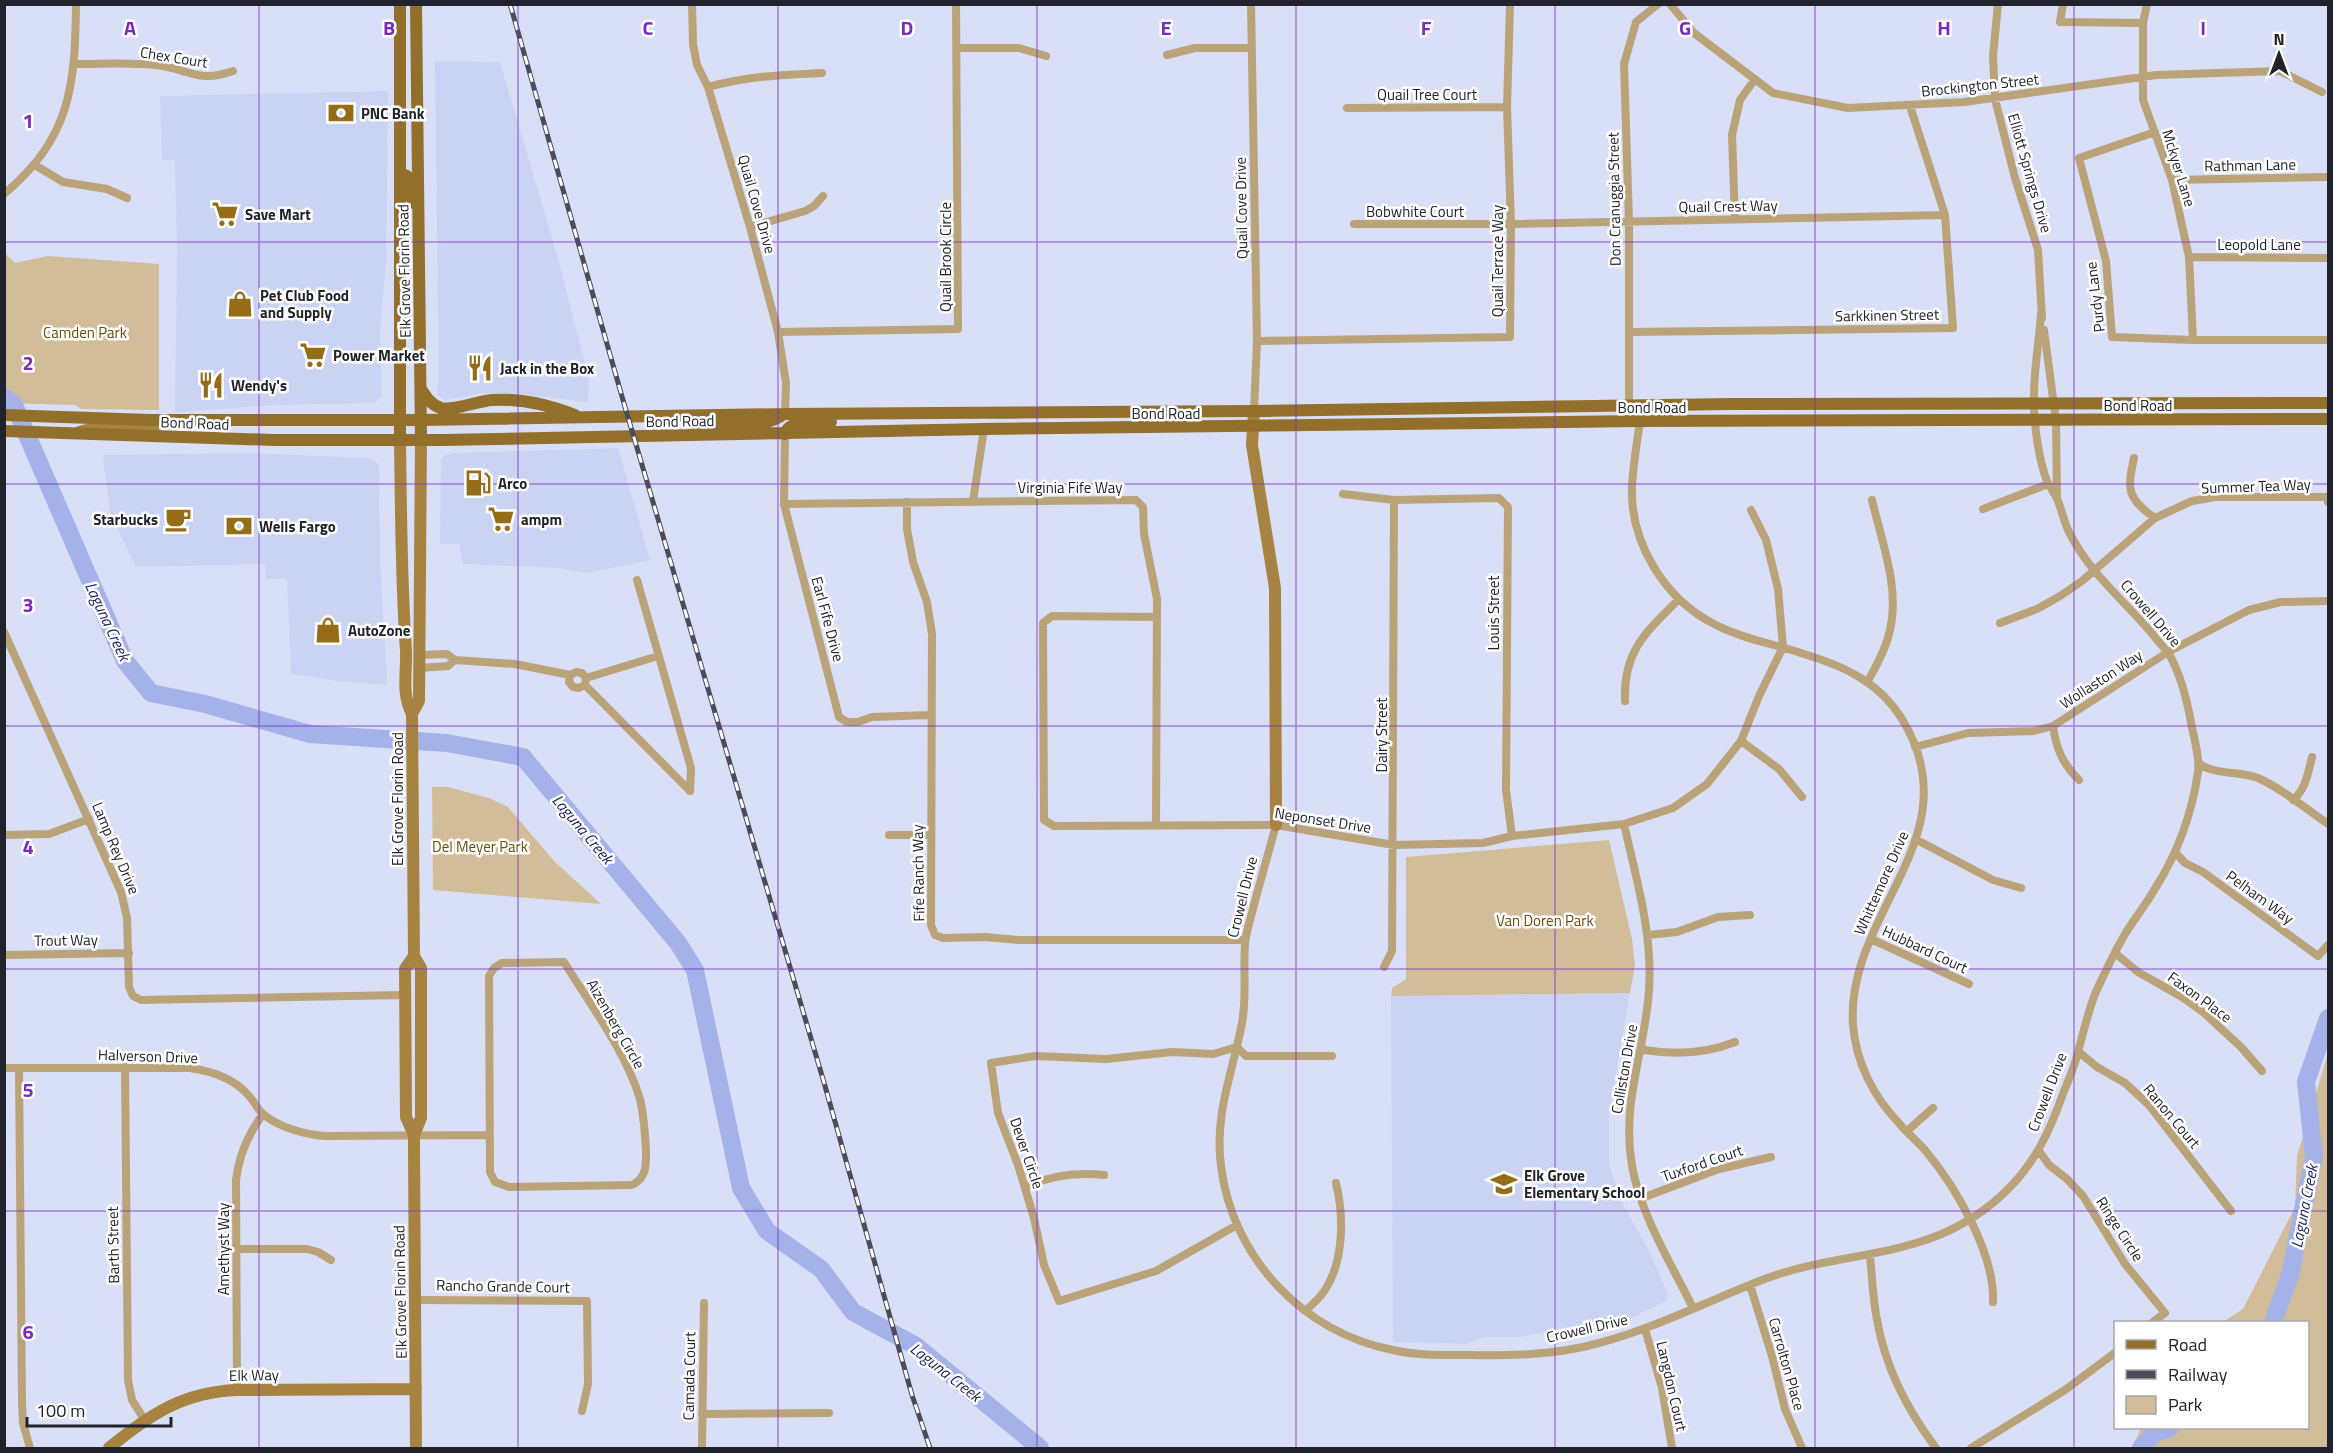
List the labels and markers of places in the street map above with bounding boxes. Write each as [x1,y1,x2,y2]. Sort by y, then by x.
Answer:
bank icon: PNC Bank [326,98,356,128]
place label: PNC Bank [361,102,425,125]
supermarket icon: Save Mart [210,199,240,229]
place label: Save Mart [245,203,311,226]
place label: Pet Club Food and Supply [260,284,349,324]
shop icon: Pet Club Food and Supply [225,289,255,319]
supermarket icon: Power Market [298,340,328,370]
place label: Power Market [333,344,425,367]
restaurant icon: Jack in the Box [465,353,495,383]
place label: Jack in the Box [500,357,594,380]
restaurant icon: Wendy's [196,370,226,400]
place label: Wendy's [231,374,287,397]
fuel station icon: Arco [463,468,493,498]
place label: Arco [498,472,527,495]
cafe icon: Starbucks [163,504,193,534]
supermarket icon: ampm [486,504,516,534]
place label: Starbucks [93,508,158,531]
place label: ampm [521,508,562,531]
bank icon: Wells Fargo [224,511,254,541]
place label: Wells Fargo [259,515,336,538]
shop icon: AutoZone [313,615,343,645]
place label: AutoZone [348,619,411,642]
place label: Elk Grove Elementary School [1524,1164,1645,1204]
school or university icon: Elk Grove Elementary School [1489,1169,1519,1199]

